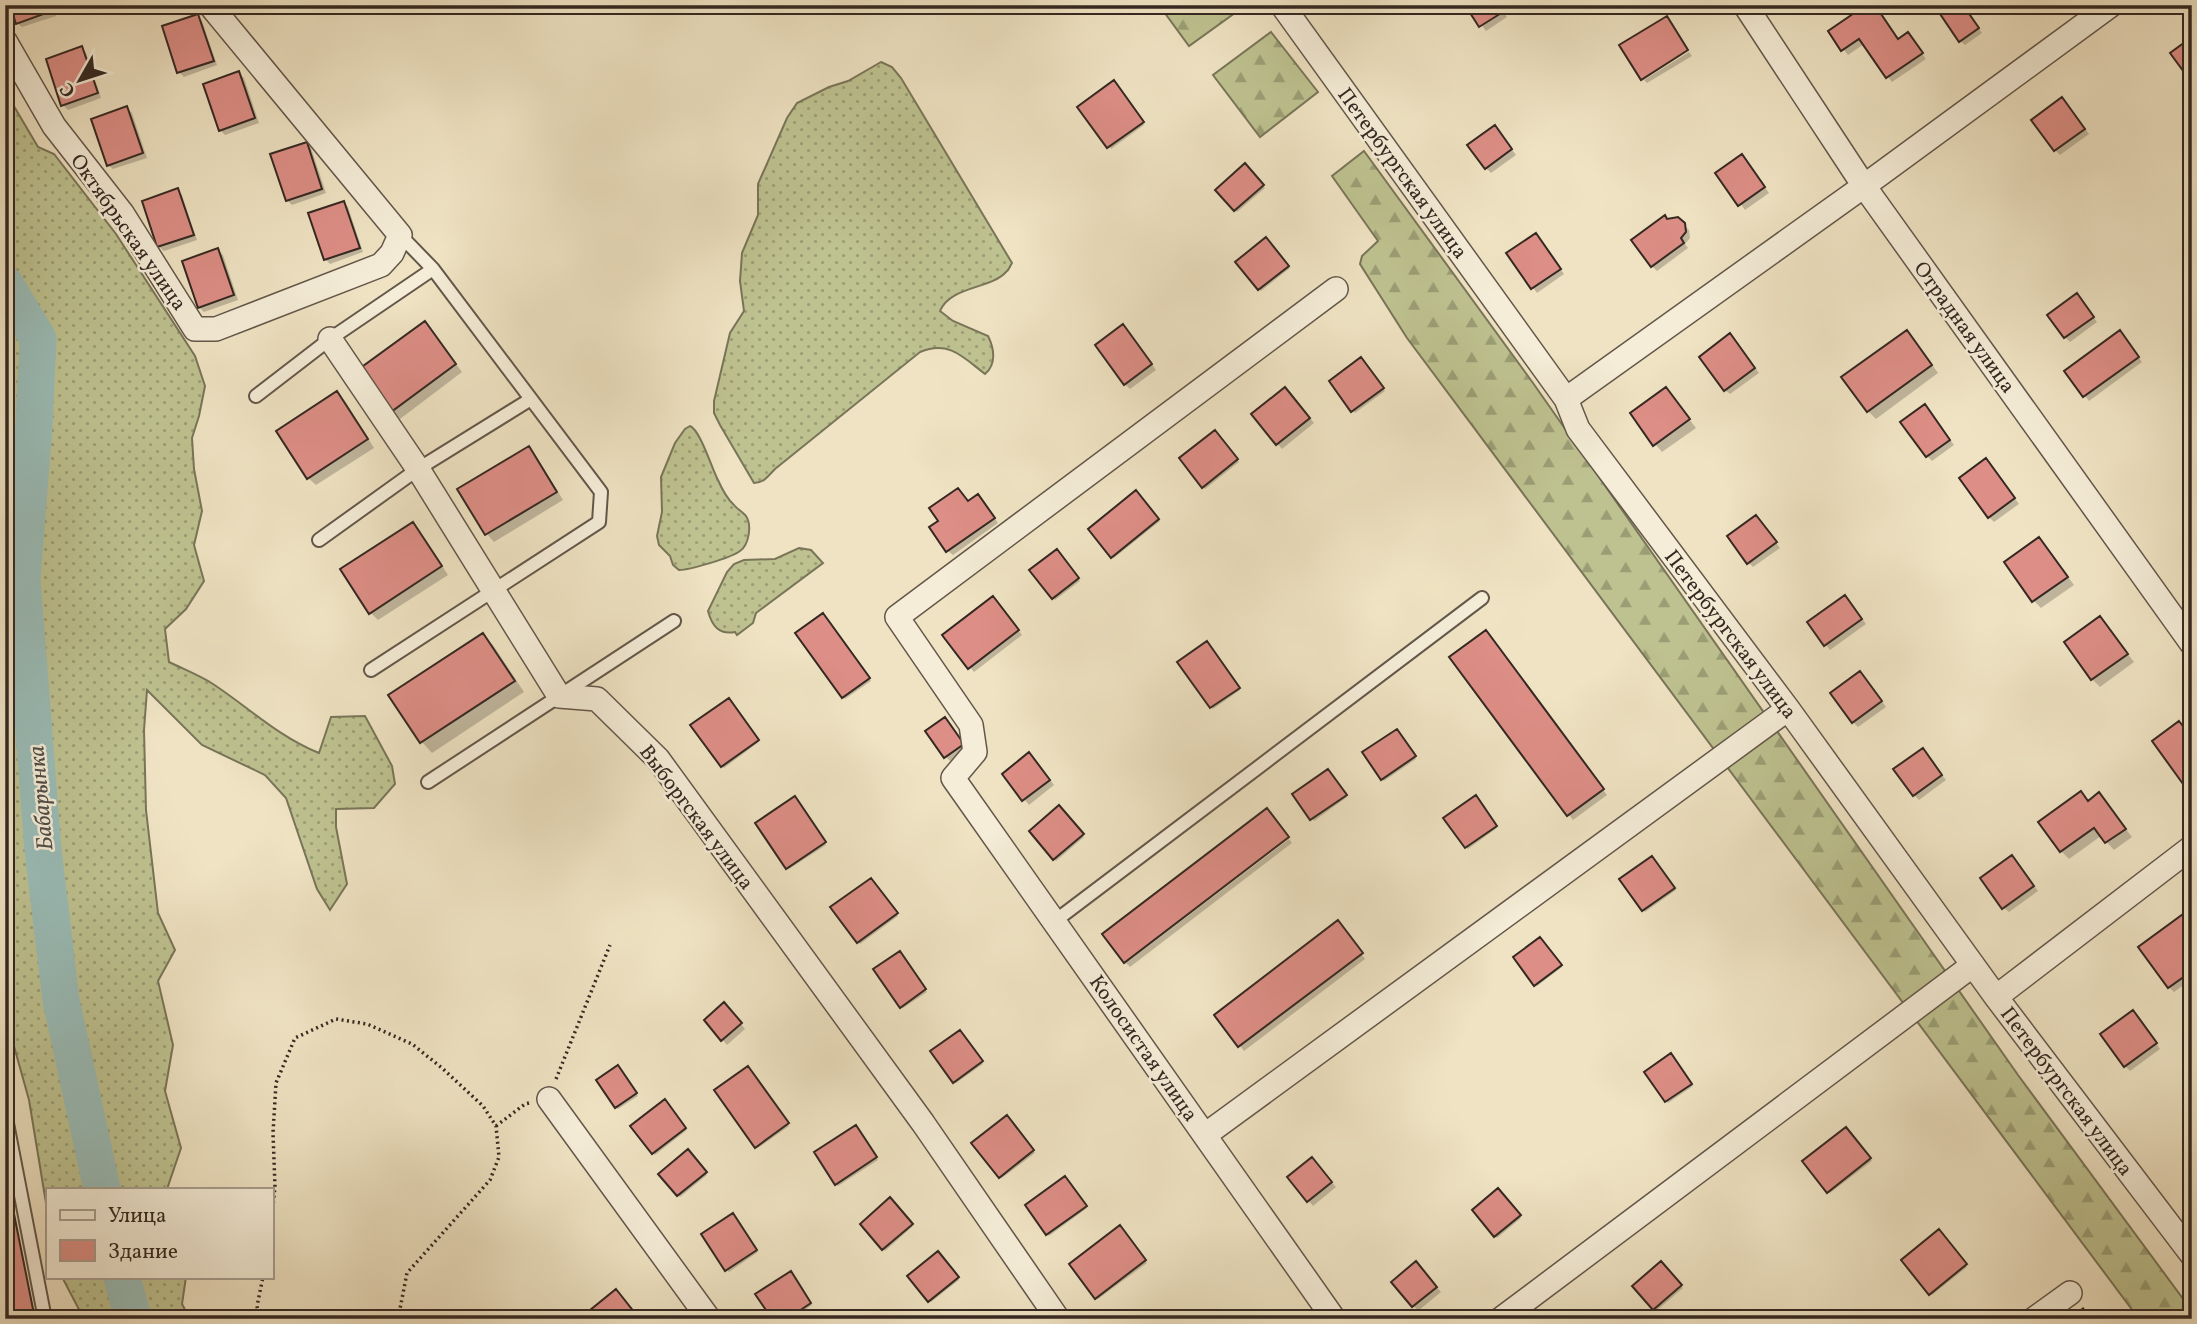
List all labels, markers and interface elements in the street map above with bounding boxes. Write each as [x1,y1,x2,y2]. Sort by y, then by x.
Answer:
north arrow [46,46,116,116]
text: С [54,77,82,102]
street label: Петербургская улица [1330,82,1474,265]
street label: Октябрьская улица [63,149,193,317]
street label: Отрадная улица [1906,256,2022,400]
street label: Петербургская улица [1656,544,1803,726]
street label: Выборгская улица [632,739,760,897]
water label: Бабарынка [21,744,62,851]
street label: Колосистая улица [1081,970,1204,1128]
street label: Петербургская улица [1992,1001,2139,1183]
legend [46,1188,273,1278]
text: Улица [108,1202,166,1231]
text: Здание [108,1238,178,1267]

